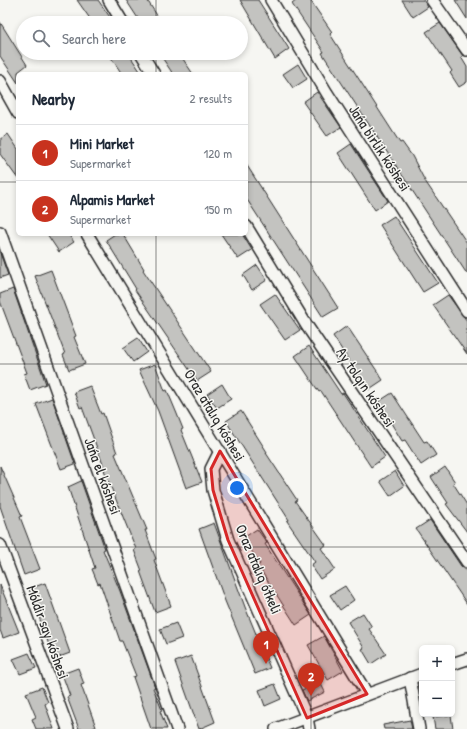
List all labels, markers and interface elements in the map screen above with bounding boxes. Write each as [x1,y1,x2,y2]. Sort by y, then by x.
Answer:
search box [16,16,248,60]
icon: search [30,27,52,49]
text: Search here [62,28,126,49]
text: Nearby [32,87,75,110]
text: 2 results [190,89,232,107]
street label: Jańa birlik kóshesi [344,101,416,195]
text: Mini Market [70,133,134,154]
text: 1 [43,144,47,162]
text: 120 m [204,144,232,162]
text: Supermarket [70,154,131,172]
text: Alpamis Market [70,189,154,210]
text: 2 [42,200,48,218]
text: 150 m [204,200,232,218]
text: Supermarket [70,210,131,228]
street label: Ay tolqın kóshesi [331,343,401,431]
street label: Oraz atalıq kóshesi [179,365,251,465]
street label: Jańa el kóshesi [79,435,127,517]
your location [227,478,247,498]
street label: Oraz atalıq ótkeli [231,521,287,617]
street label: Móldir say kóshesi [21,582,75,682]
pin: 1 [253,631,279,664]
map controls [419,645,455,717]
button: + [419,645,455,681]
pin: 2 [298,663,324,696]
button: − [419,681,455,717]

